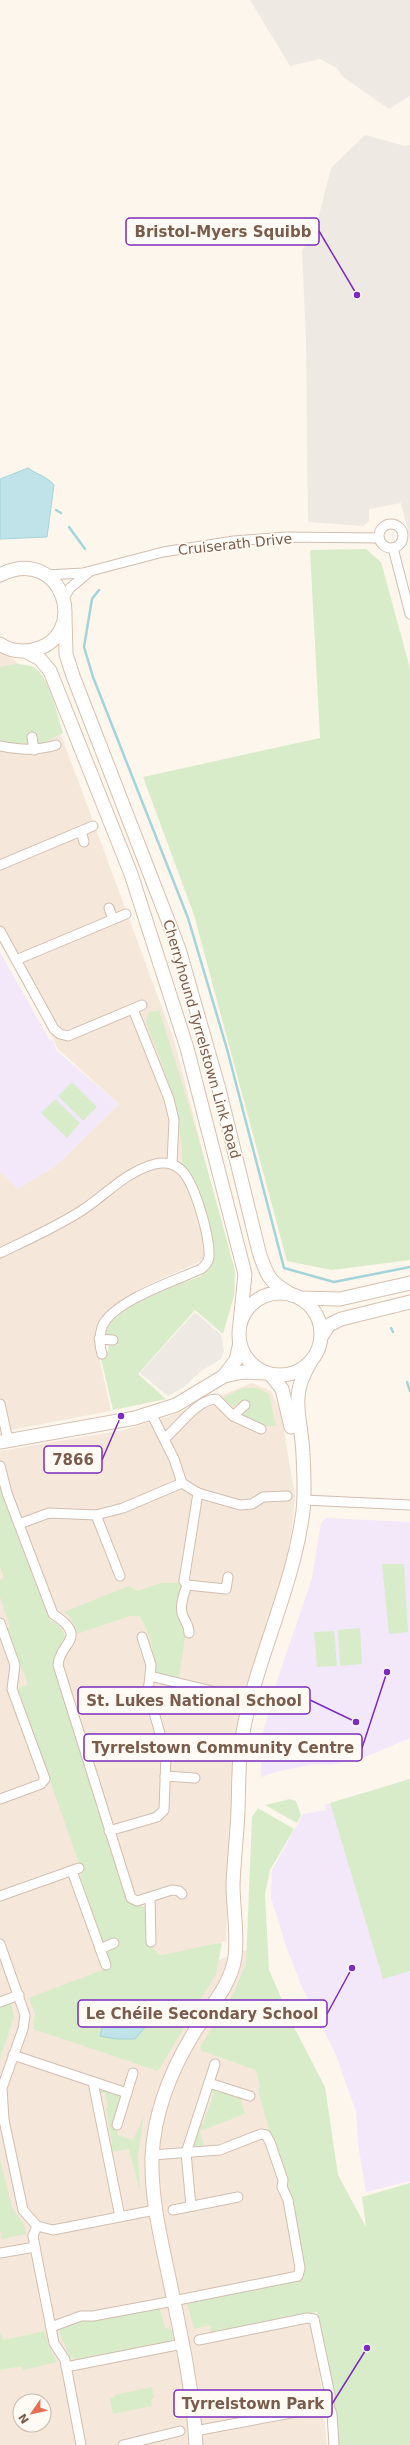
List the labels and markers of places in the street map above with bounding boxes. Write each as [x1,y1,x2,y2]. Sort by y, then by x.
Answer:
callout: Bristol-Myers Squibb [126,218,319,245]
callout: 7866 [44,1446,102,1473]
callout: St. Lukes National School [78,1687,310,1714]
callout: Tyrrelstown Community Centre [84,1734,362,1761]
callout: Le Chéile Secondary School [78,2000,327,2027]
callout: Tyrrelstown Park [174,2390,332,2417]

